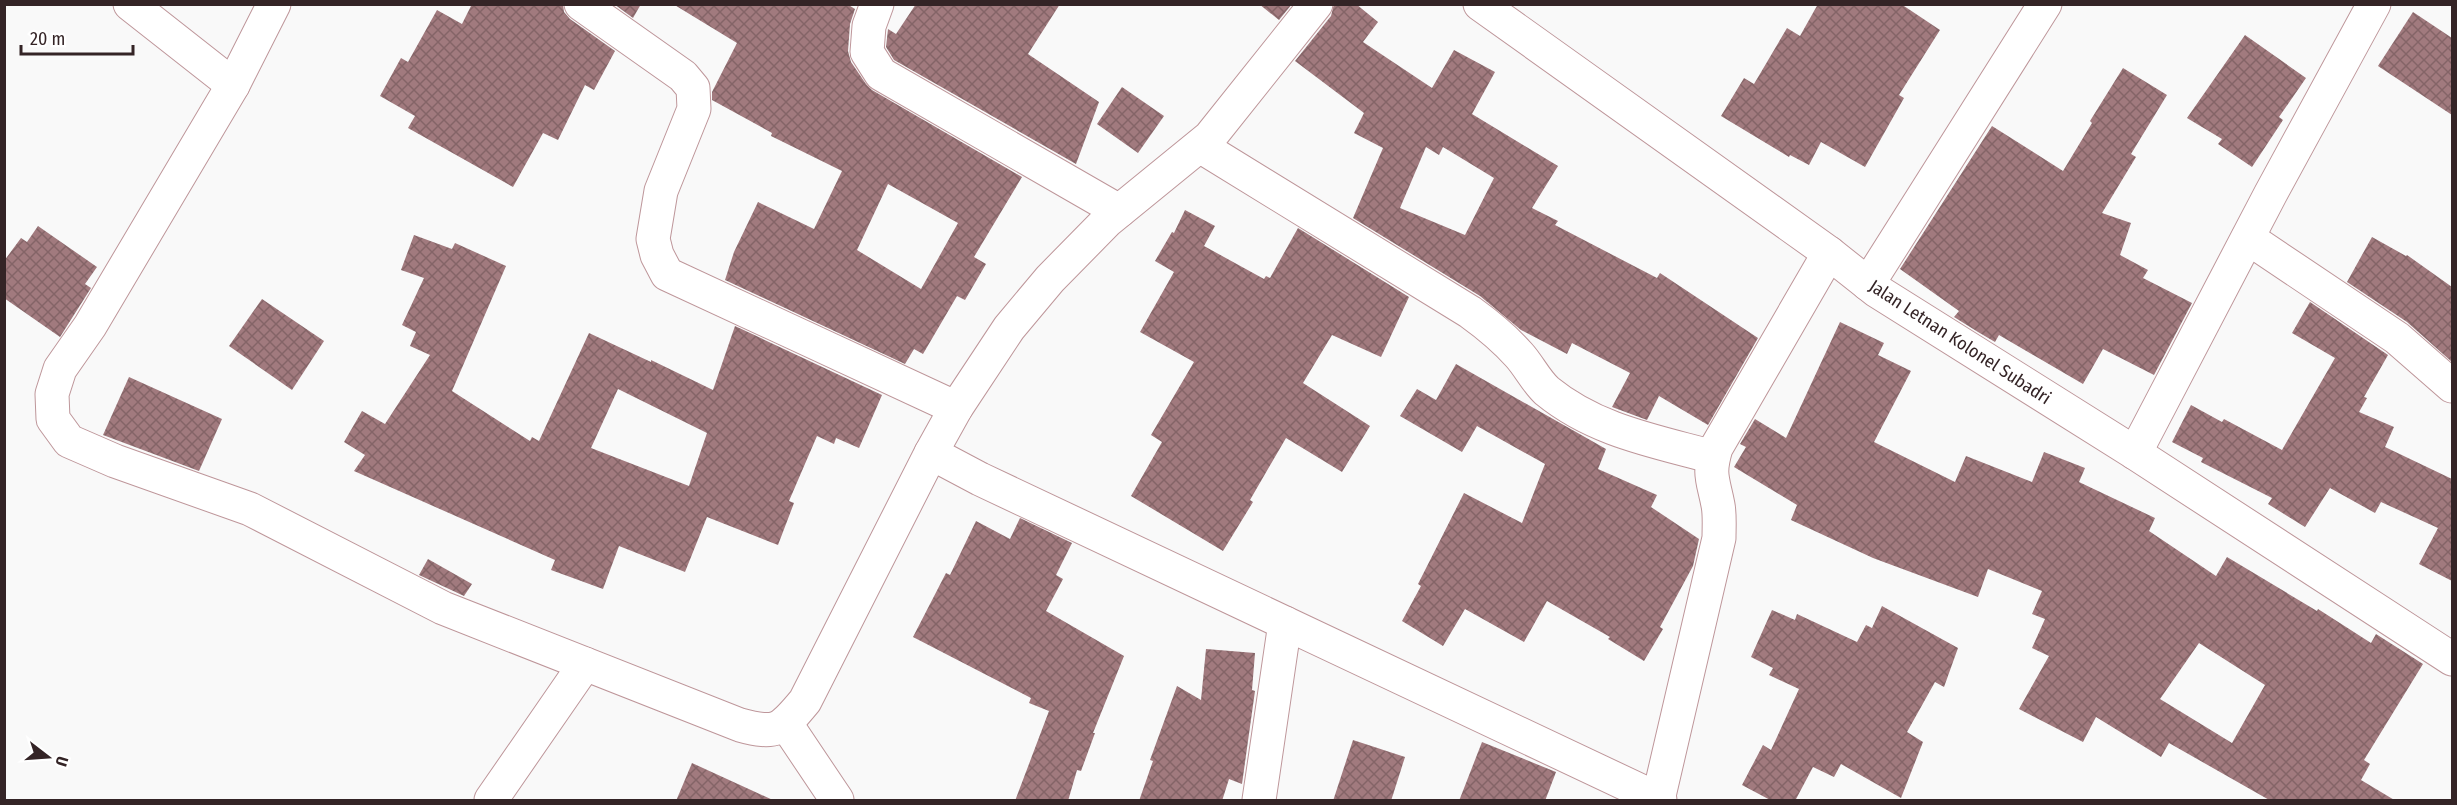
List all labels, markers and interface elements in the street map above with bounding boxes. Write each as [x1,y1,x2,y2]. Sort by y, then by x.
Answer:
scale bar [21,18,134,56]
text: 20 m [30,28,65,50]
street label: Jalan Letnan Kolonel Subadri [1865,275,2055,409]
north arrow [18,727,78,787]
text: U [51,754,72,769]

